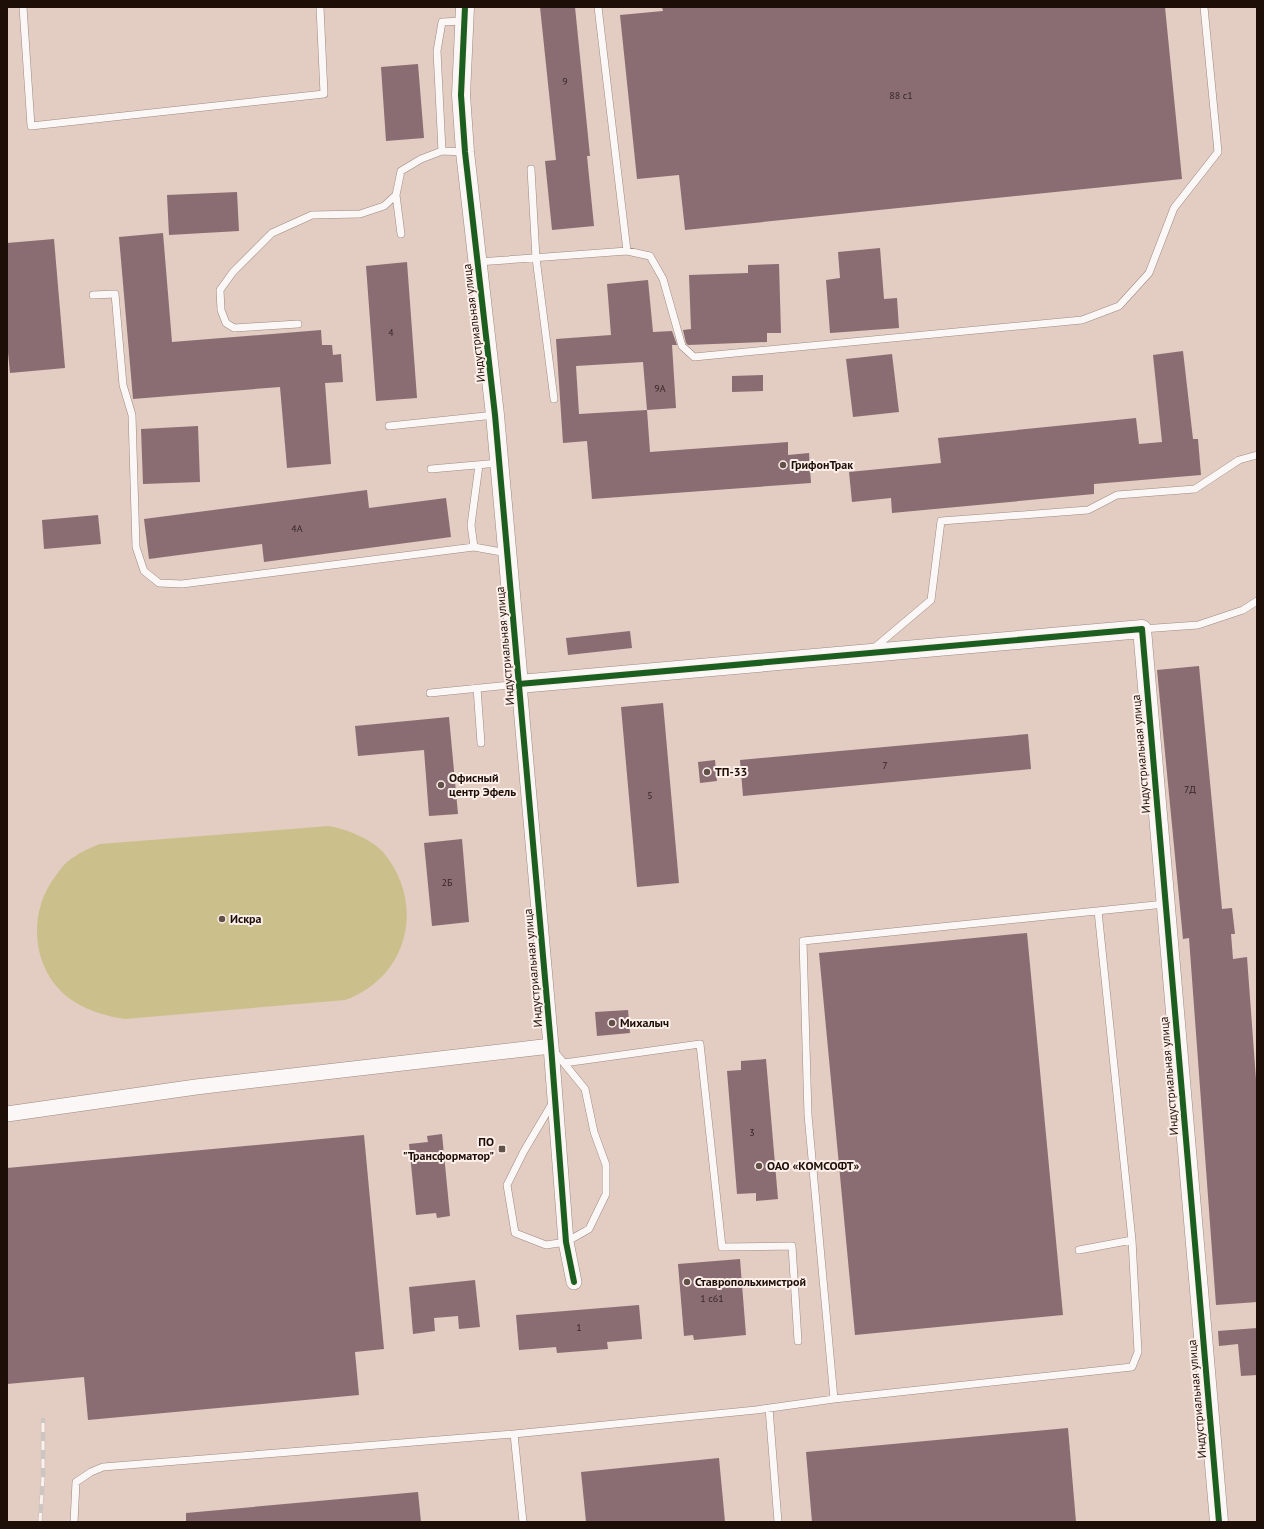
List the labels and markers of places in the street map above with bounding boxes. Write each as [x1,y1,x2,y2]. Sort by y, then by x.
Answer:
place label: ГрифонТрак [791,457,853,472]
marker: ГрифонТрак [778,460,788,470]
place label: ТП-33 [715,764,747,779]
marker: ТП-33 [702,767,712,777]
place label: Офисный центр Эфель [449,770,516,799]
marker: Офисный центр Эфель [436,780,446,790]
place label: Искра [230,911,262,926]
marker: Искра [217,914,227,924]
place label: Михалыч [620,1015,669,1030]
marker: Михалыч [607,1018,617,1028]
place label: ПО "Трансформатор" [403,1134,494,1163]
marker: ПО "Трансформатор" [497,1144,507,1154]
place label: ОАО «КОМСОФТ» [767,1158,859,1173]
marker: ОАО «КОМСОФТ» [754,1161,764,1171]
place label: Ставропольхимстрой [695,1274,806,1289]
marker: Ставропольхимстрой [682,1277,692,1287]

